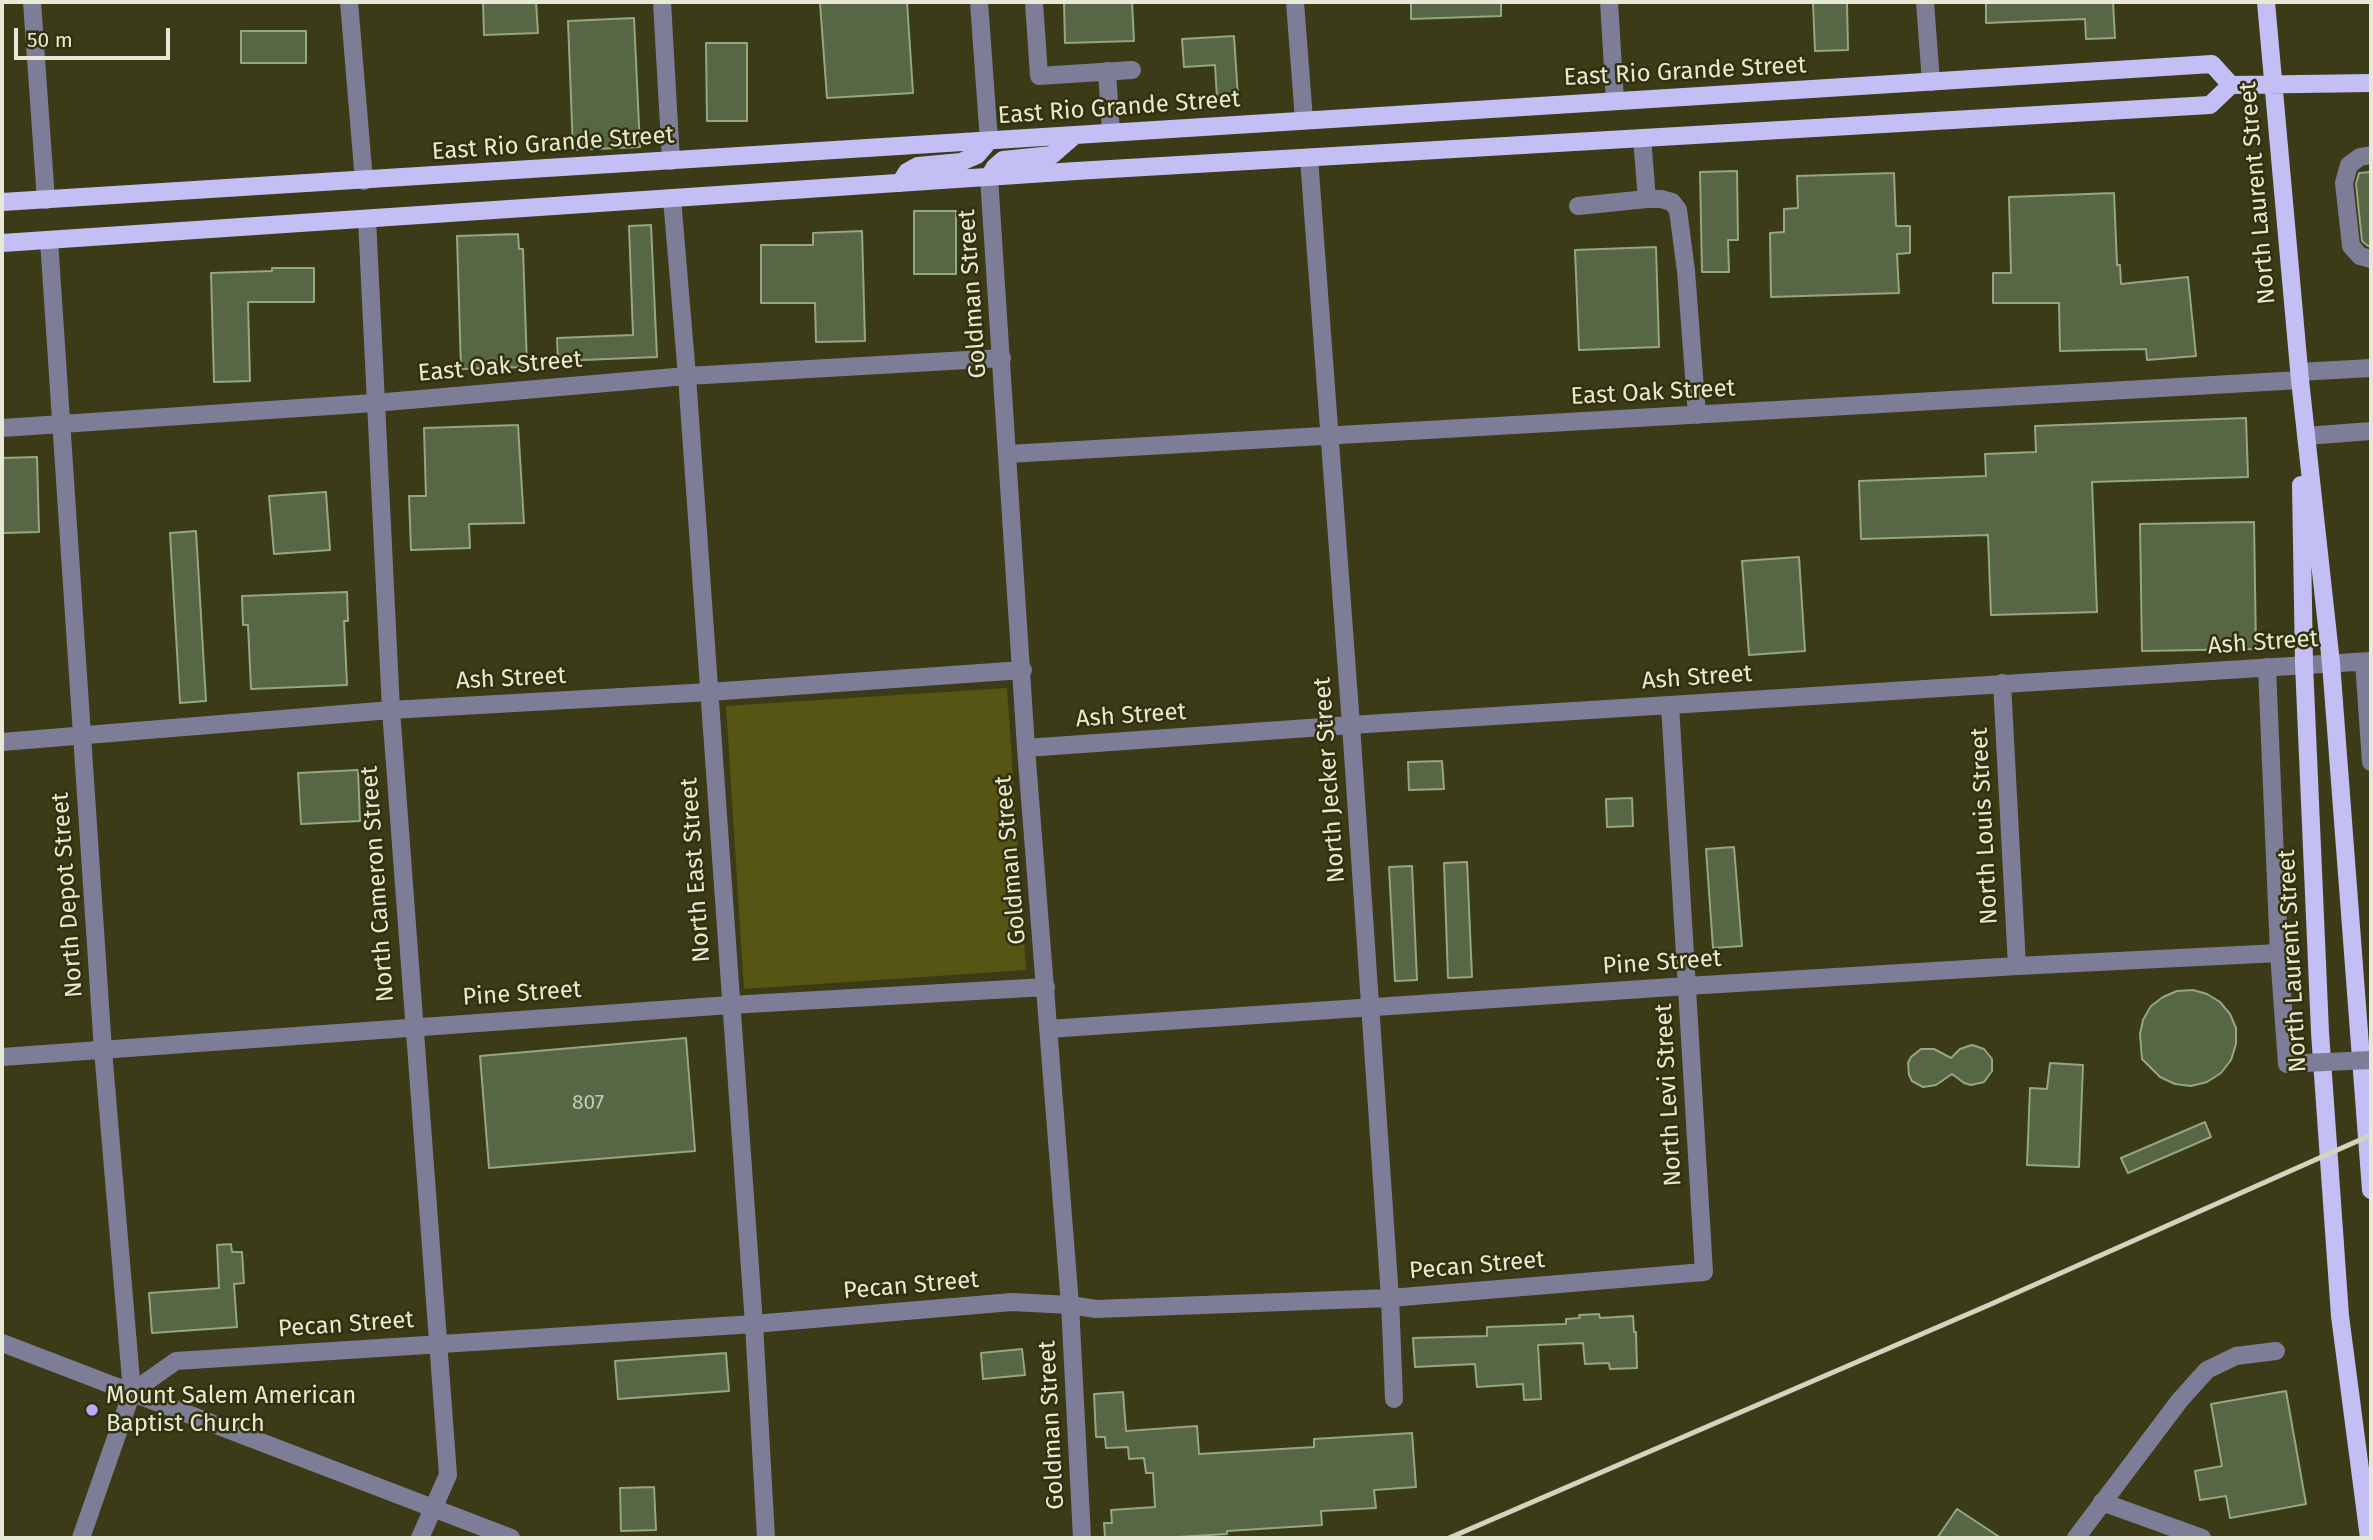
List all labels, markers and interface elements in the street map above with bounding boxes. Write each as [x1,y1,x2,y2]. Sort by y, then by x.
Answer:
scale bar [18,14,173,58]
text: 50 m [27,27,73,53]
street label: East Rio Grande Street [1563,51,1807,93]
street label: North Laurent Street [2234,81,2282,305]
street label: East Rio Grande Street [997,85,1241,131]
street label: East Rio Grande Street [431,121,675,167]
street label: Goldman Street [953,208,993,380]
street label: East Oak Street [417,345,583,389]
street label: East Oak Street [1570,374,1736,412]
street label: Ash Street [2207,625,2319,661]
street label: Ash Street [1641,660,1753,696]
street label: Ash Street [455,662,567,696]
street label: North Jecker Street [1308,676,1352,884]
street label: Ash Street [1075,698,1187,734]
street label: North Louis Street [1965,727,2005,925]
street label: North Cameron Street [355,765,401,1003]
street label: Goldman Street [989,774,1033,946]
street label: North East Street [675,776,717,964]
street label: North Depot Street [46,791,90,999]
street label: North Laurent Street [2273,849,2313,1073]
street label: Pine Street [1601,944,1723,982]
street label: Pine Street [461,975,583,1013]
street label: North Levi Street [1650,1003,1688,1187]
house number: 807 [572,1090,604,1116]
street label: Pecan Street [1408,1246,1546,1286]
street label: Pecan Street [842,1266,980,1306]
street label: Pecan Street [277,1306,415,1344]
street label: Goldman Street [1033,1340,1071,1510]
place label: Mount Salem American Baptist Church [106,1382,356,1438]
marker: Mount Salem American Baptist Church [84,1402,100,1418]

